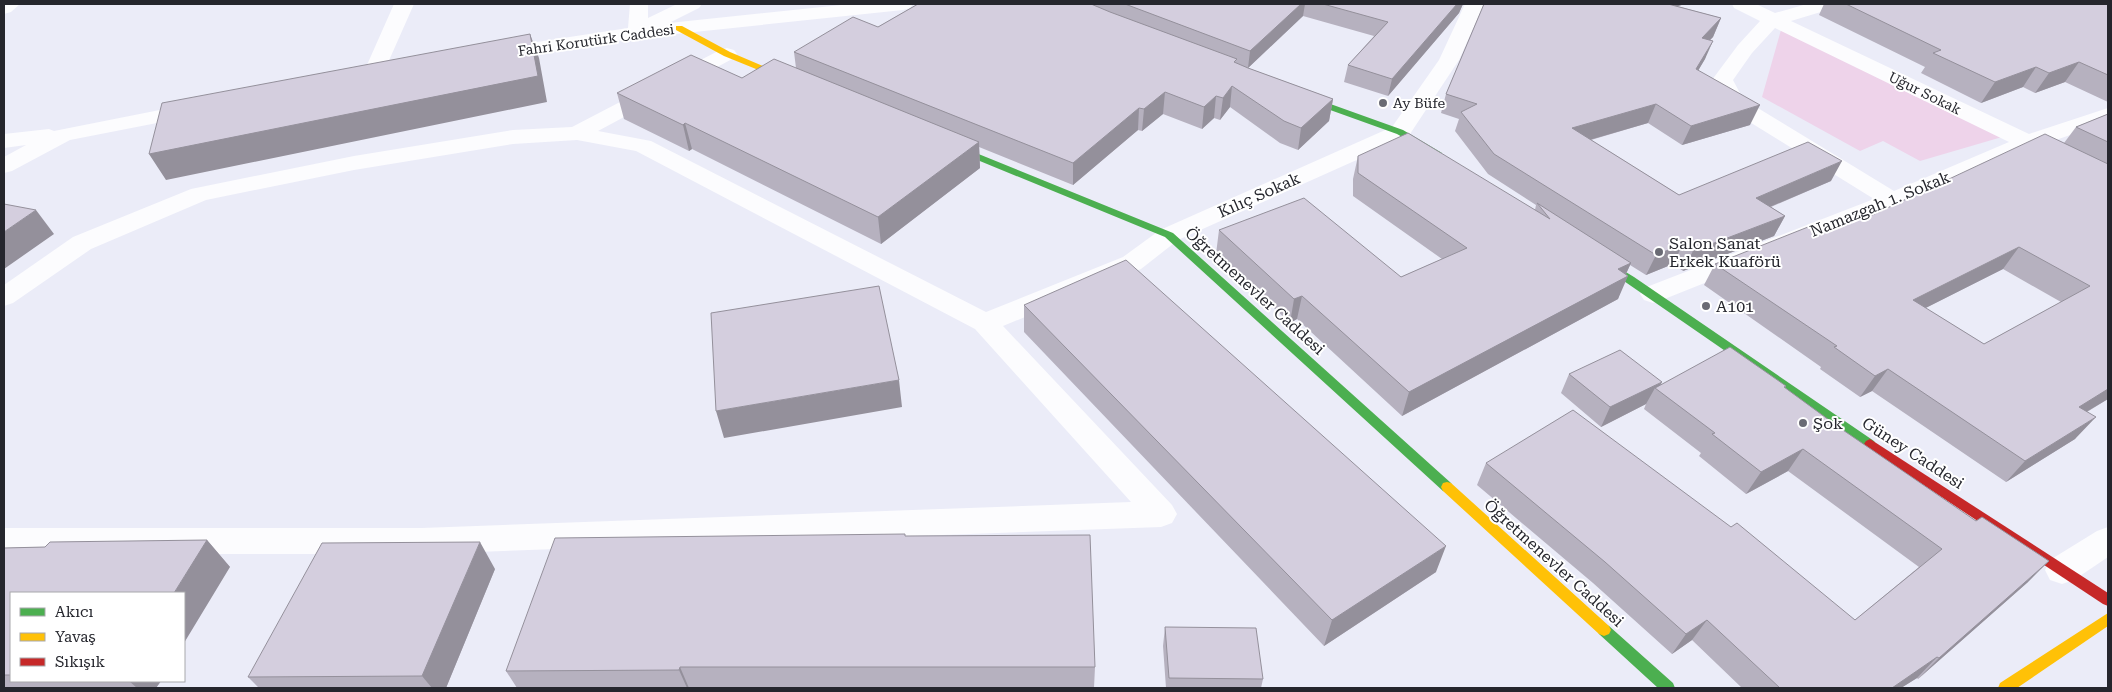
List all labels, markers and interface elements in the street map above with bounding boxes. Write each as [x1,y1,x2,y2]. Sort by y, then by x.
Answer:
street label: Fahri Korutürk Caddesi [517,21,676,59]
street label: Uğur Sokak [1886,69,1964,118]
place label: Ay Büfe [1393,95,1446,111]
marker: Ay Büfe [1377,97,1389,109]
street label: Namazgah 1. Sokak [1807,167,1953,241]
street label: Kılıç Sokak [1215,168,1303,222]
street label: Öğretmenevler Caddesi [1181,223,1329,359]
place label: Salon Sanat Erkek Kuaförü [1669,234,1781,271]
marker: Salon Sanat Erkek Kuaförü [1653,246,1665,258]
place label: A101 [1716,297,1754,316]
marker: A101 [1700,300,1712,312]
street label: Güney Caddesi [1859,413,1967,493]
place label: Şok [1813,414,1843,433]
marker: Şok [1797,417,1809,429]
street label: Öğretmenevler Caddesi [1480,495,1628,631]
legend [10,592,185,682]
text: Akıcı [55,603,93,621]
text: Yavaş [55,628,96,646]
text: Sıkışık [55,653,105,671]

